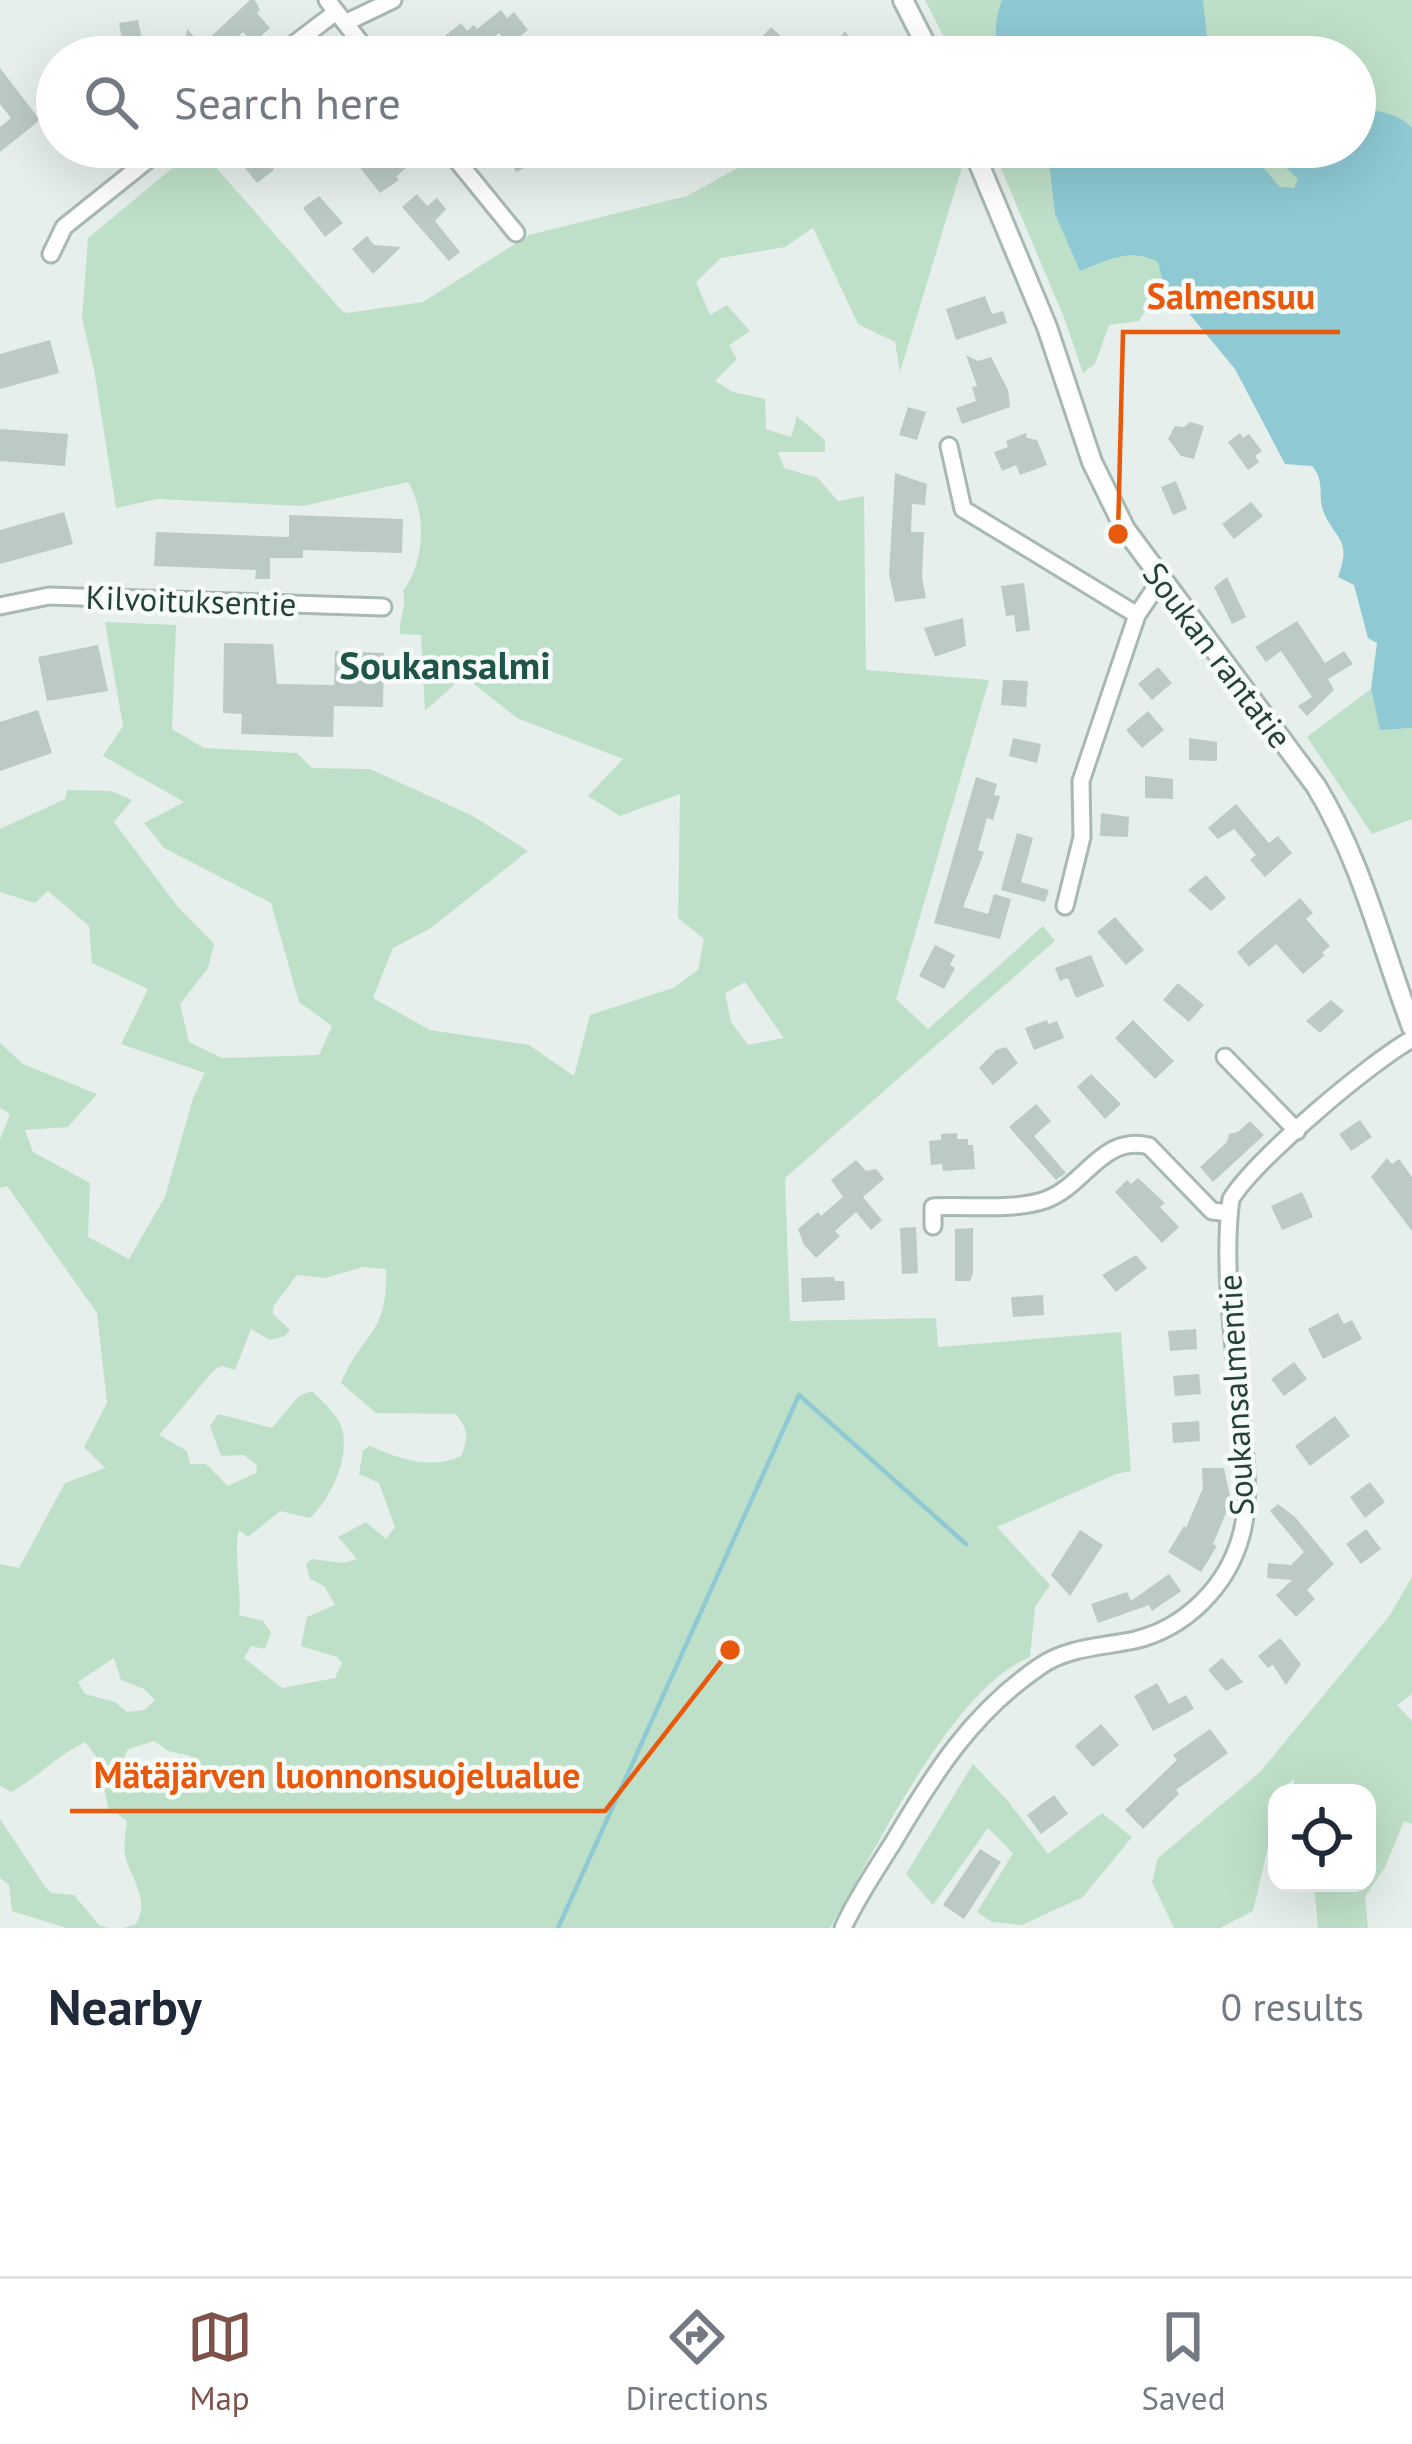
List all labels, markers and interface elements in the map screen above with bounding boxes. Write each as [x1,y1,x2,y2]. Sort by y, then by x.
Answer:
search box [36,36,1376,168]
icon: search [78,69,144,135]
text: Search here [174,73,401,131]
callout: Salmensuu [1123,260,1340,332]
text: Salmensuu [1147,272,1315,319]
street label: Soukan rantatie [1134,553,1302,757]
street label: Kilvoituksentie [85,575,297,625]
district label: Soukansalmi [339,639,551,690]
street label: Soukansalmentie [1207,1273,1263,1517]
callout: Mätäjärven luonnonsuojelualue [70,1739,605,1811]
text: Mätäjärven luonnonsuojelualue [94,1751,580,1798]
map controls [1268,1784,1376,1892]
button: locate [1268,1784,1376,1892]
text: Nearby [48,1973,202,2039]
text: 0 results [1221,1981,1364,2032]
tab: Map [187,2304,253,2419]
tab: Directions [626,2304,768,2419]
tab: Saved [1141,2304,1225,2419]

